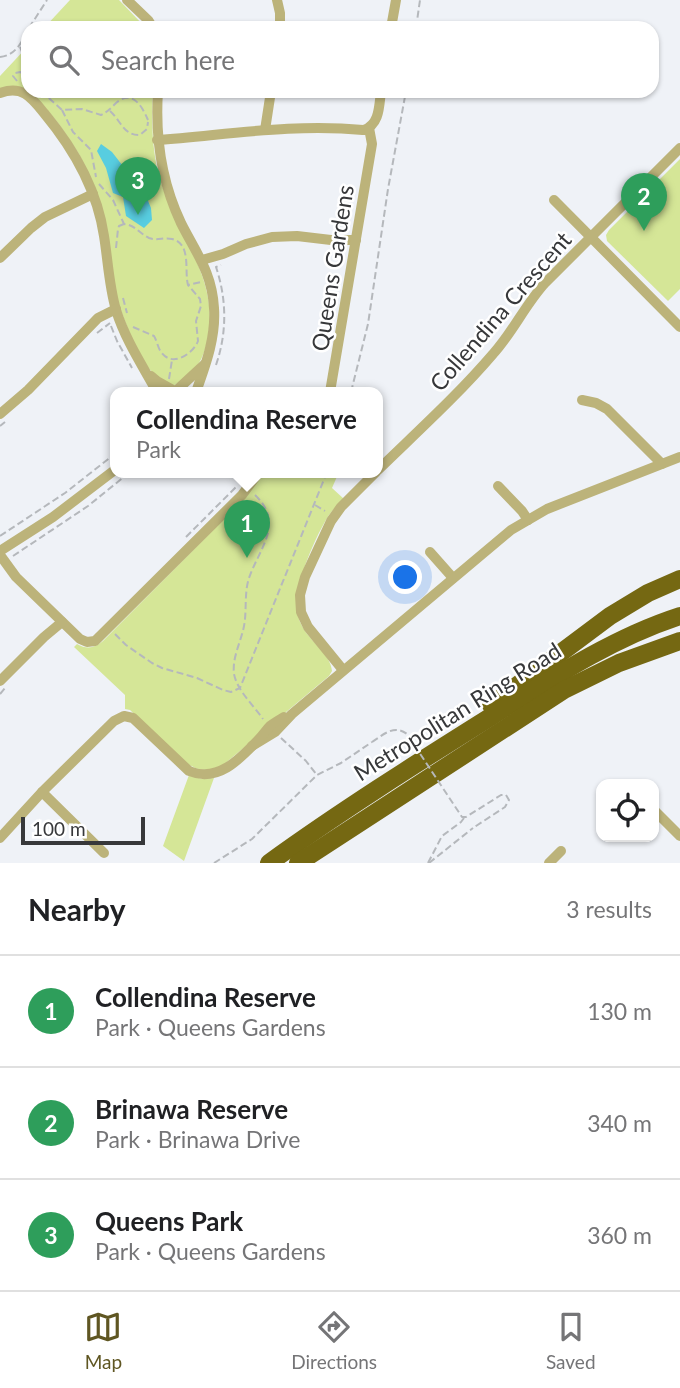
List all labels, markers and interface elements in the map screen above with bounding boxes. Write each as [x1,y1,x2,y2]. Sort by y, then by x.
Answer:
search box [21,21,659,98]
icon: search [45,41,83,79]
text: Search here [101,44,235,76]
pin: 3 [115,157,161,215]
pin: 2 [621,173,667,231]
street label: Queens Gardens [305,183,359,353]
street label: Collendina Crescent [423,225,577,396]
popup [110,387,383,478]
text: Collendina Reserve [136,403,357,435]
text: Park [136,435,181,463]
pin: 1 [224,500,270,558]
your location [388,560,422,594]
street label: Metropolitan Ring Road [348,636,566,786]
map controls [596,779,659,842]
button: locate [596,779,659,842]
scale bar [21,814,145,846]
text: 100 m [32,817,86,840]
text: Nearby [28,891,126,927]
text: 3 results [566,895,652,923]
text: Collendina Reserve [95,981,316,1013]
text: 1 [44,997,58,1025]
text: 130 m [587,997,652,1025]
text: Park · Queens Gardens [95,1013,326,1041]
text: Brinawa Reserve [95,1093,288,1125]
text: 2 [44,1109,58,1137]
text: 340 m [587,1109,652,1137]
text: Park · Brinawa Drive [95,1125,300,1153]
text: Queens Park [95,1205,243,1237]
text: 3 [44,1221,58,1249]
text: 360 m [587,1221,652,1249]
text: Park · Queens Gardens [95,1237,326,1265]
tab: Map [84,1308,122,1373]
tab: Directions [291,1308,377,1373]
tab: Saved [546,1308,596,1373]

